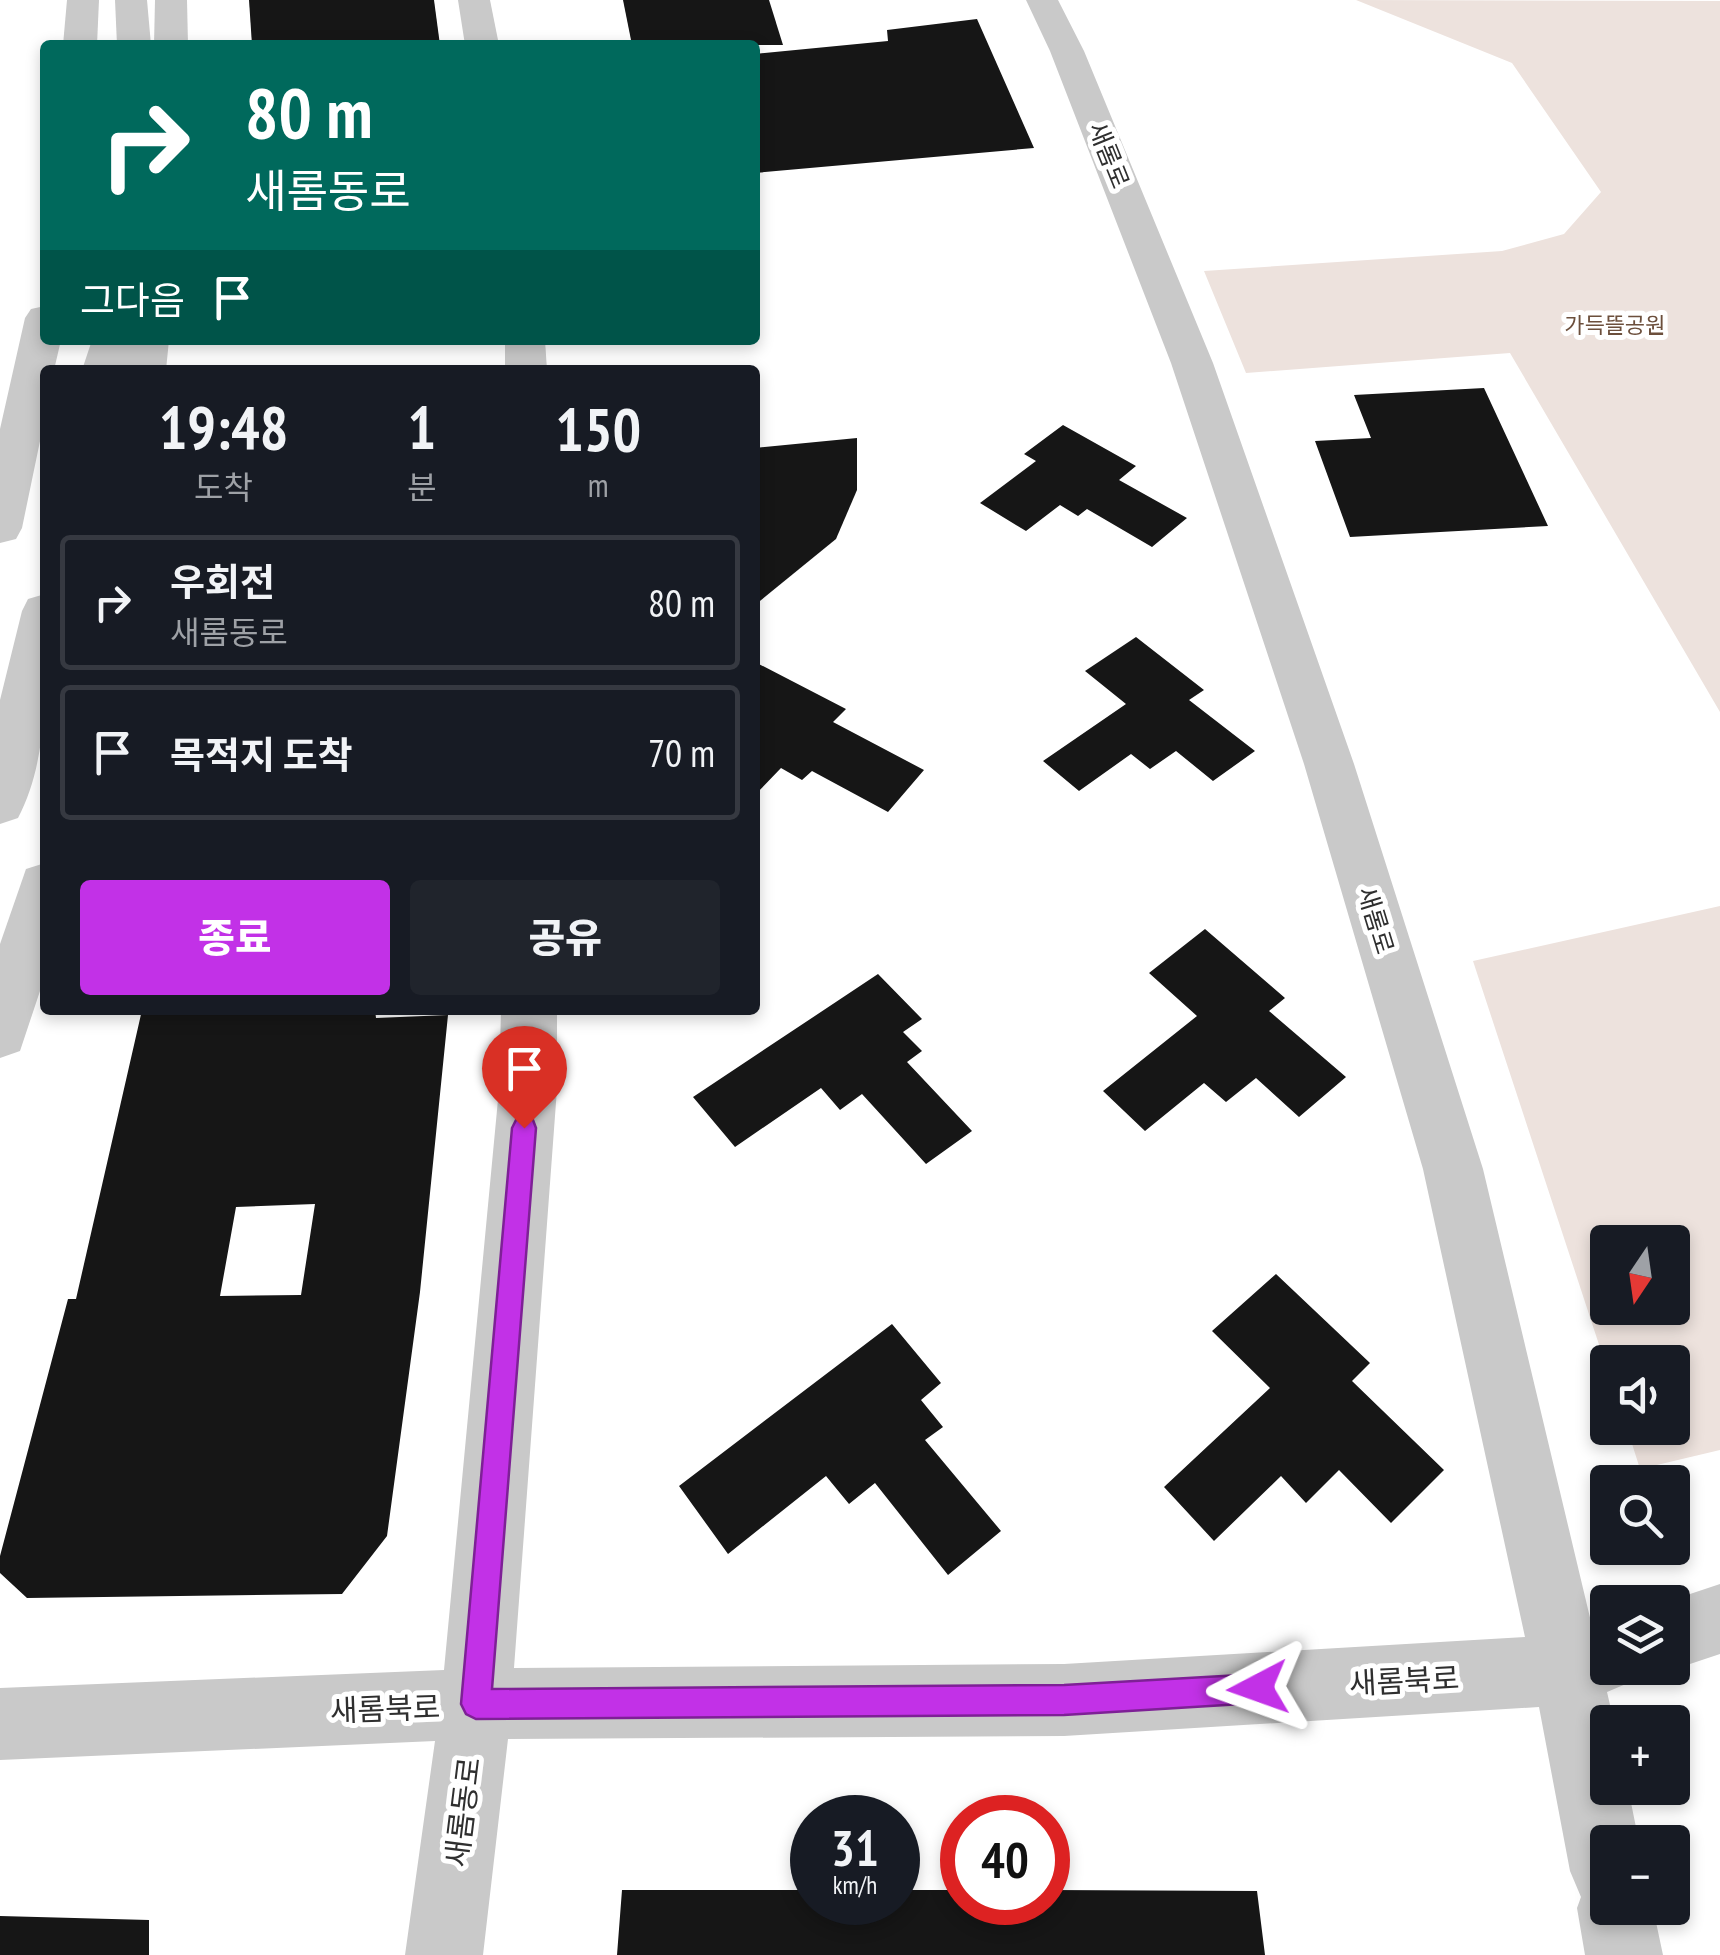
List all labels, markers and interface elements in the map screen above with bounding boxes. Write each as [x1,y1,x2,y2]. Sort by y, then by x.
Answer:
text: 80 m [245,67,373,157]
icon: right [80,80,210,210]
street label: 새롬로 [1081,117,1137,193]
text: 새롬동로 [245,161,411,219]
icon: arrive [205,270,260,325]
text: 그다음 [80,275,185,324]
park label: 가득뜰공원 [1564,311,1666,339]
text: 19:48 [159,388,288,466]
text: 1 [408,388,436,466]
text: 150 [555,390,641,468]
text: m [588,464,609,506]
text: 도착 [194,466,253,508]
text: 분 [407,466,437,508]
text: 우회전 [170,557,275,606]
icon: right [85,575,140,630]
text: 80 m [648,578,715,627]
text: 새롬동로 [170,611,288,653]
icon: arrive [85,725,140,780]
text: 70 m [648,728,715,777]
text: 목적지 도착 [170,730,353,779]
button: 종료 [80,880,390,995]
button: 공유 [410,880,720,995]
street label: 새롬로 [1351,882,1401,958]
pin [482,1026,567,1129]
icon: arrive [497,1041,552,1096]
north arrow [1590,1225,1690,1325]
map controls [1590,1225,1690,1925]
button: sound [1590,1345,1690,1445]
button: search [1590,1465,1690,1565]
button: layers [1590,1585,1690,1685]
position arrow [1206,1636,1310,1740]
street label: 새롬북로 [1348,1658,1460,1702]
street label: 새롬북로 [329,1687,441,1729]
button: + [1590,1705,1690,1805]
street label: 새롬동로 [436,1755,488,1869]
speed limit sign: 40 [940,1795,1070,1925]
text: 31 [831,1815,879,1880]
button: − [1590,1825,1690,1925]
text: km/h [833,1869,877,1901]

